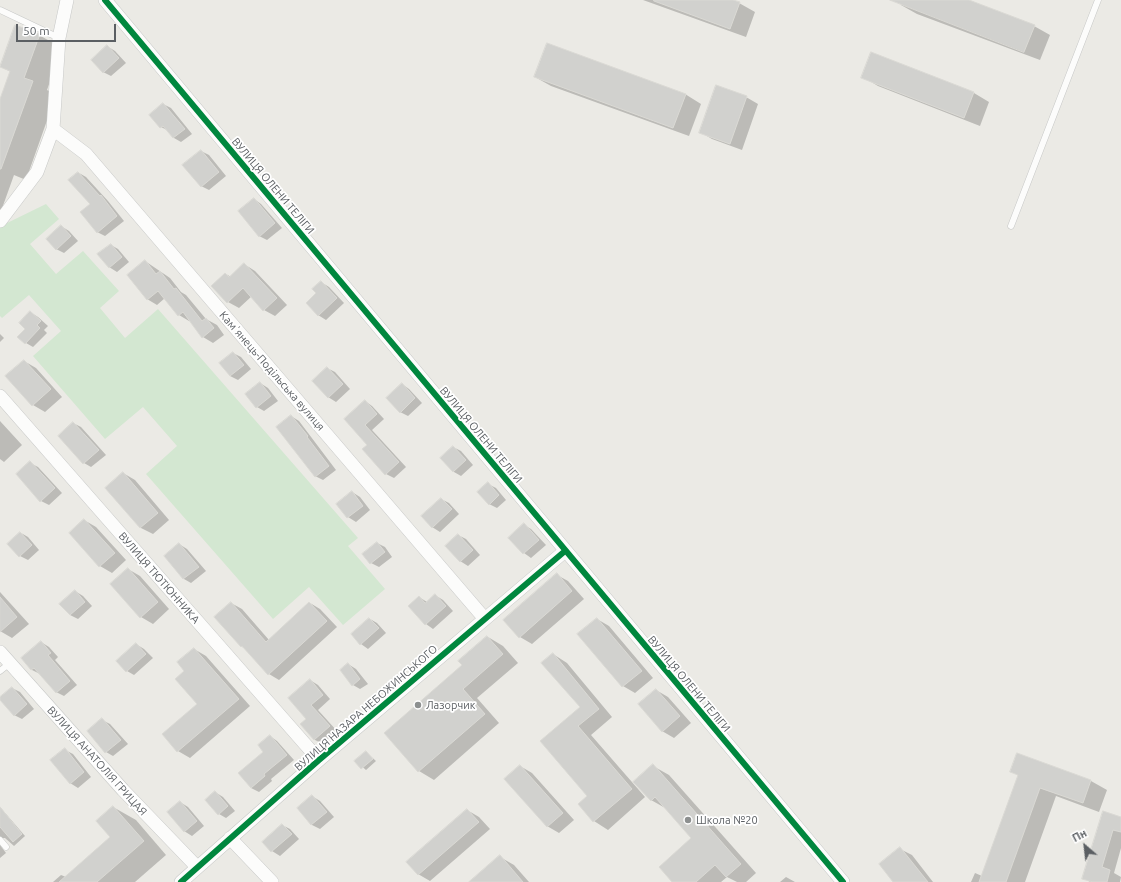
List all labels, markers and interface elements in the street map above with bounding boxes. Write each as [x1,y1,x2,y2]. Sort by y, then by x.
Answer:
scale bar [18,16,118,42]
text: 50 m [23,24,50,37]
street label: ВУЛИЦЯ ОЛЕНИ ТЕЛІГИ [229,135,317,237]
street label: Камʼянець-Подільська вулиця [217,309,327,433]
street label: ВУЛИЦЯ ОЛЕНИ ТЕЛІГИ [437,384,525,486]
street label: ВУЛИЦЯ ТЮТЮННИКА [116,530,202,626]
street label: ВУЛИЦЯ ОЛЕНИ ТЕЛІГИ [645,633,733,735]
street label: ВУЛИЦЯ НАЗАРА НЕБОЖИНСЬКОГО [292,642,440,774]
place label: Лазорчик [426,698,475,712]
marker: Лазорчик [413,700,423,710]
street label: ВУЛИЦЯ АНАТОЛІЯ ГРИЦАЯ [44,704,150,818]
place label: Школа №20 [696,813,758,827]
marker: Школа №20 [683,815,693,825]
north arrow [1065,826,1105,866]
text: Пн [1070,827,1089,844]

